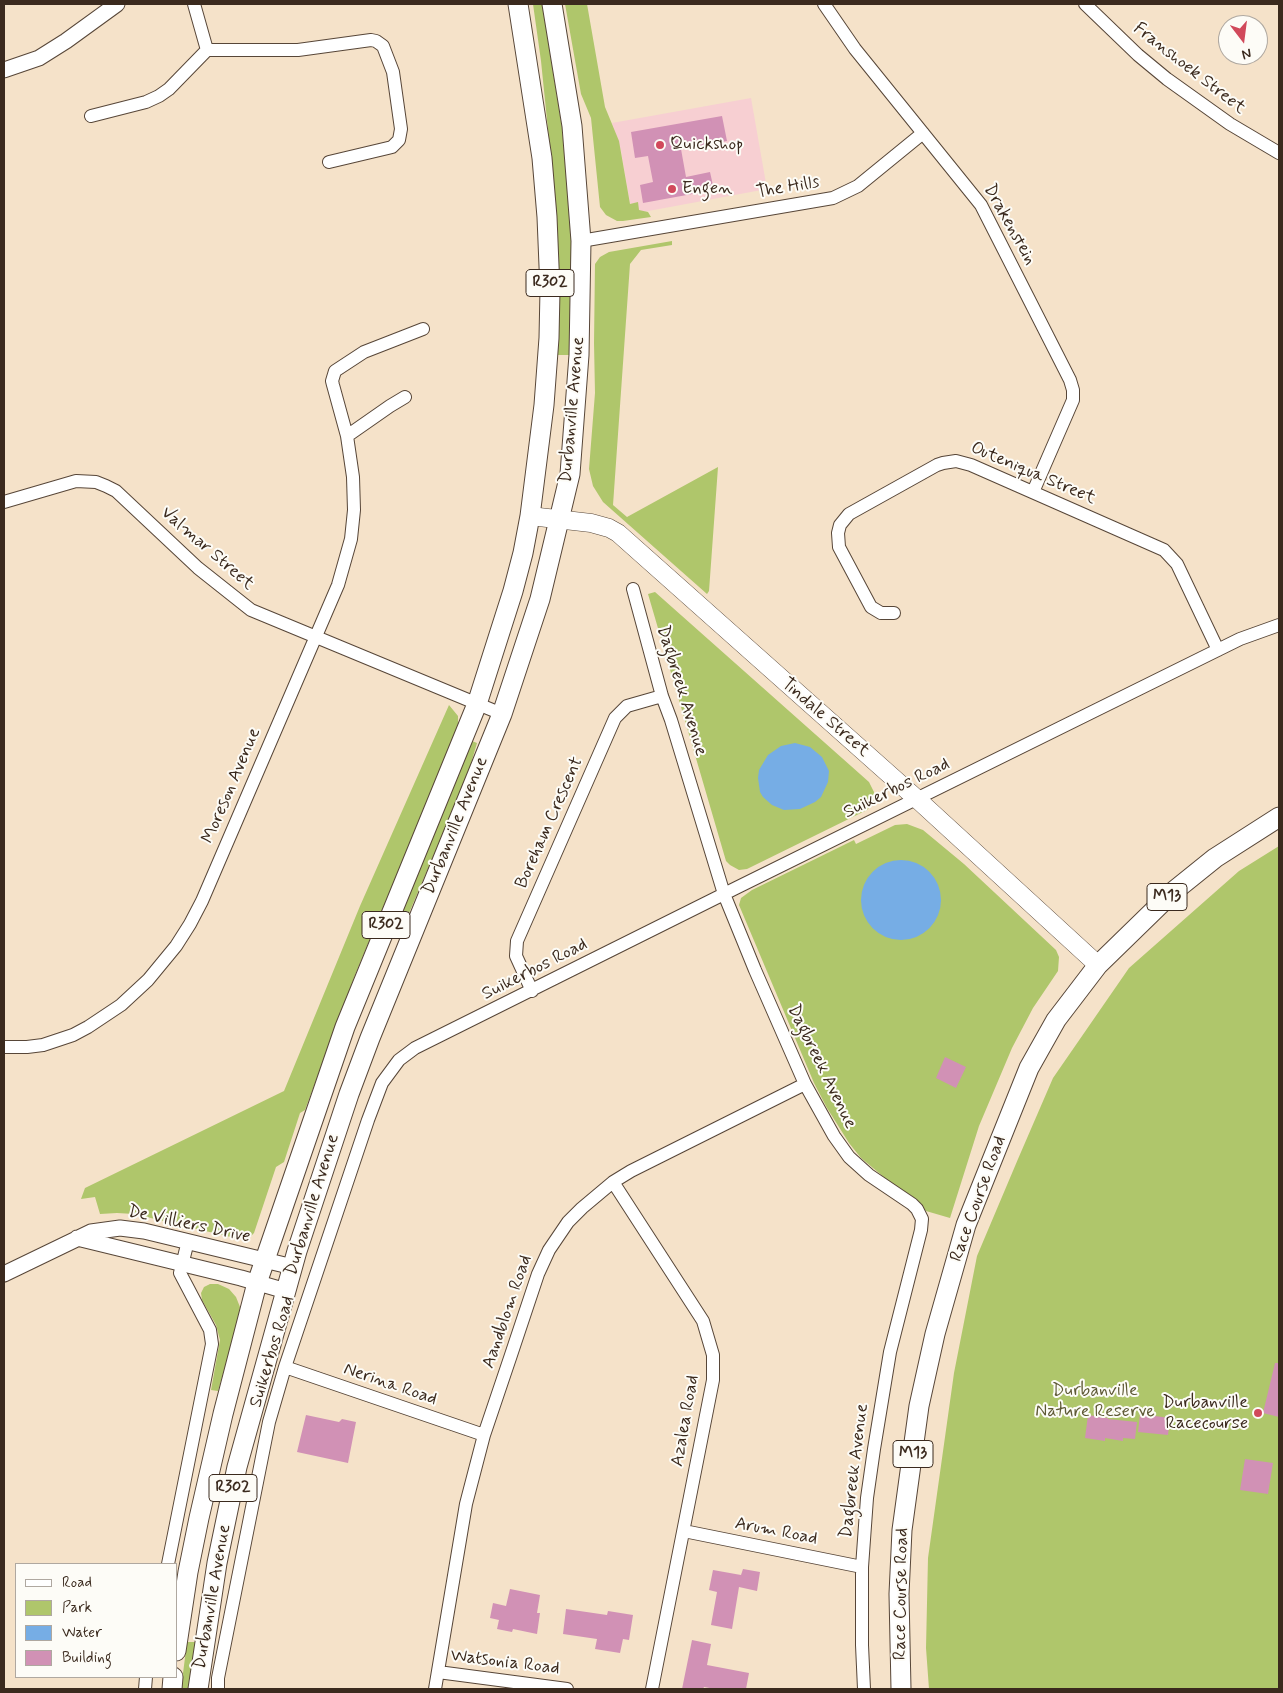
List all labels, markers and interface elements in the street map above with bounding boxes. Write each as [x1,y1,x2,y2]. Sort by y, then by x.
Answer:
north arrow [1218,15,1268,65]
street label: Franshoek Street [1128,18,1250,120]
text: N [1240,44,1253,63]
place label: Quickshop [670,134,743,156]
marker: Quickshop [654,139,666,151]
street label: The Hills [755,172,821,204]
place label: Engen [682,178,732,200]
street label: Drakenstein [978,181,1040,269]
marker: Engen [666,183,678,195]
road number: R302 [526,270,574,296]
street label: Durbanville Avenue [556,336,590,484]
street label: Outeniqua Street [967,438,1099,510]
street label: Valmar Street [156,503,258,595]
street label: Dagbreek Avenue [651,623,711,759]
street label: Tindale Street [776,674,874,762]
street label: Moreson Avenue [198,725,266,847]
street label: Durbanville Avenue [418,754,494,898]
street label: Boreham Crescent [511,754,589,892]
street label: Suikerbos Road [840,754,954,824]
road number: M13 [1147,884,1187,910]
road number: R302 [362,912,410,938]
street label: Suikerbos Road [479,934,591,1006]
street label: Dagbreek Avenue [782,1001,860,1133]
street label: Durbanville Avenue [281,1132,345,1278]
street label: Race Course Road [946,1133,1012,1265]
street label: De Villiers Drive [126,1201,252,1249]
street label: Aandblom Road [478,1252,538,1372]
street label: Suikerbos Road [246,1294,300,1410]
street label: Nerina Road [340,1359,440,1411]
street label: Azalea Road [667,1374,705,1468]
park label: Durbanville Nature Reserve [1035,1380,1155,1422]
place label: Durbanville Racecourse [1162,1392,1248,1435]
street label: Dagbreek Avenue [836,1403,874,1539]
marker: Durbanville Racecourse [1252,1407,1264,1419]
road number: M13 [893,1440,933,1468]
road number: R302 [209,1475,257,1502]
street label: Arum Road [733,1513,819,1551]
street label: Durbanville Avenue [190,1523,236,1671]
street label: Race Course Road [890,1528,914,1660]
legend [15,1563,178,1678]
text: Road [62,1573,92,1593]
text: Park [62,1598,92,1618]
text: Water [62,1623,102,1643]
street label: Watsonia Road [449,1646,561,1680]
text: Building [62,1648,112,1668]

